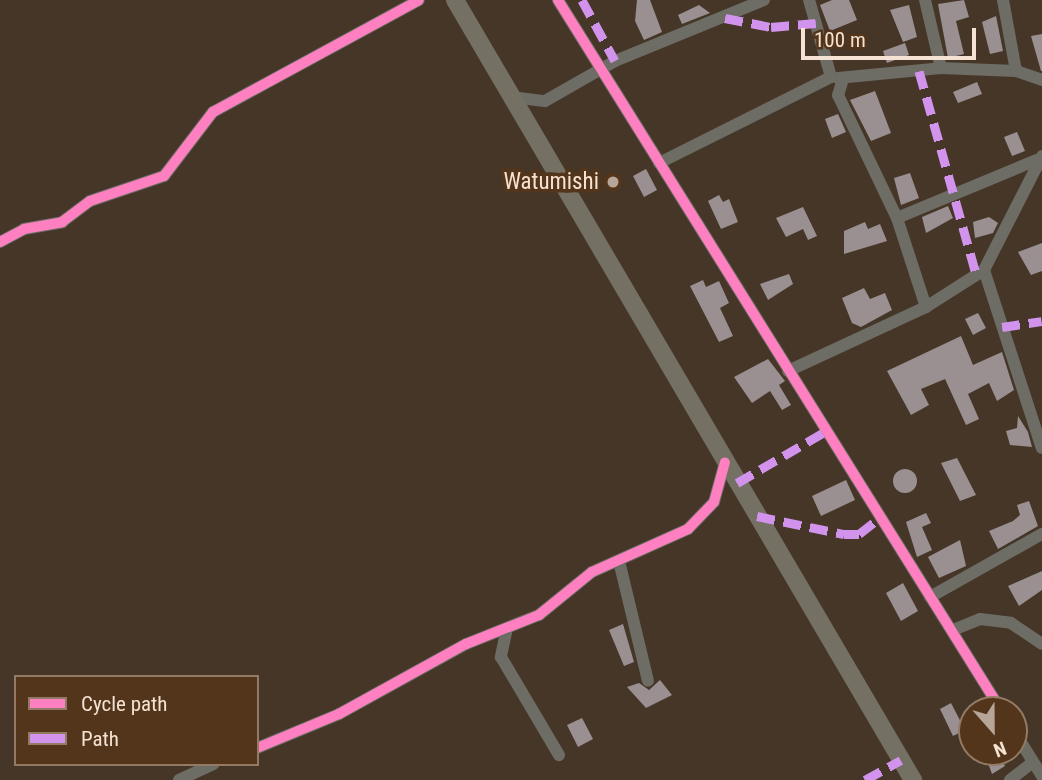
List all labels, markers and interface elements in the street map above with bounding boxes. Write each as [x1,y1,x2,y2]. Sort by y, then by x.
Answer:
scale bar [804,14,979,58]
text: 100 m [814,28,866,52]
place label: Watumishi [503,168,599,196]
marker: Watumishi [605,174,621,190]
legend [14,675,259,766]
text: Cycle path [81,692,167,716]
north arrow [958,696,1028,766]
text: Path [81,727,119,751]
text: N [990,736,1010,762]

